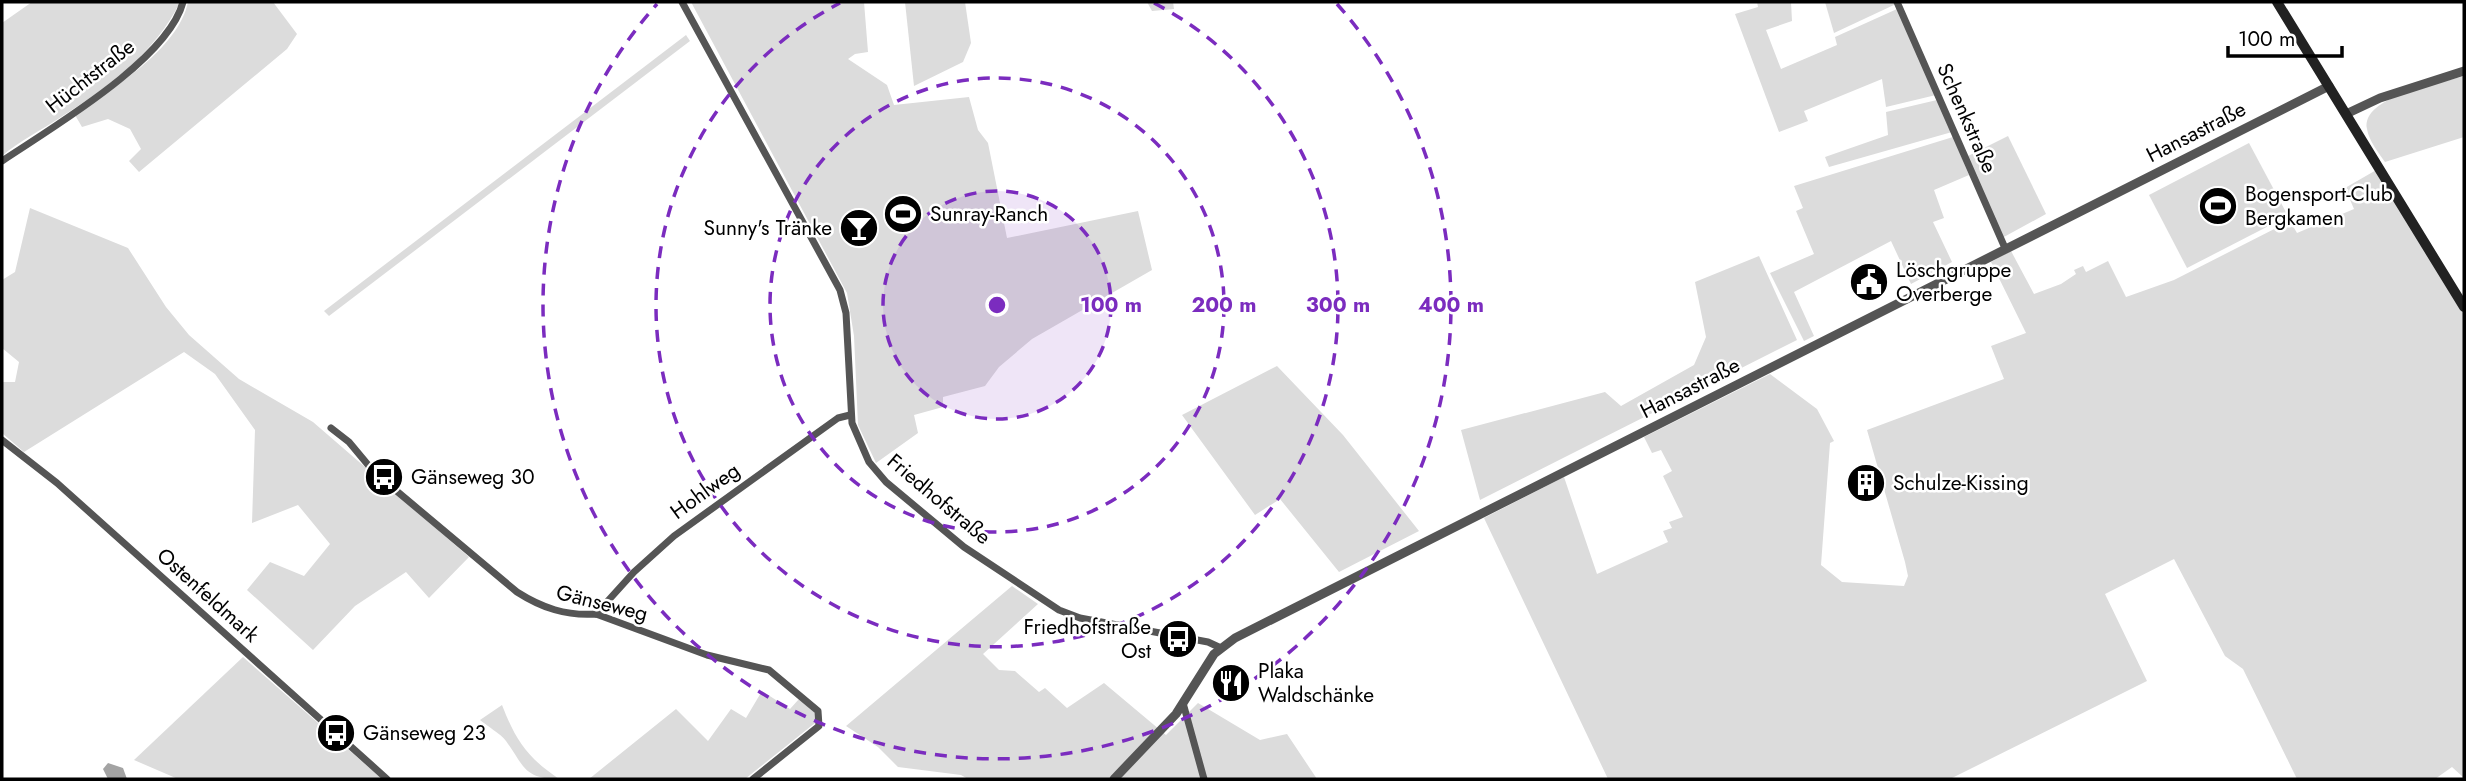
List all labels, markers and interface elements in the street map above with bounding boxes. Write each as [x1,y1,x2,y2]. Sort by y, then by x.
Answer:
scale bar [2228,14,2342,58]
text: 100 m [2238,24,2295,54]
street label: Hüchtstraße [39,32,141,120]
street label: Schenkstraße [1929,58,2005,178]
street label: Hansastraße [2141,94,2251,170]
place label: Bogensport-Club Bergkamen [2245,179,2393,233]
sports icon: Bogensport-Club Bergkamen [2197,185,2239,227]
sports icon: Sunray-Ranch [882,193,924,235]
place label: Sunray-Ranch [930,199,1048,229]
bar icon: Sunny's Tränke [838,207,880,249]
place label: Sunny's Tränke [703,213,832,243]
place label: Löschgruppe Overberge [1896,255,2012,309]
public building icon: Löschgruppe Overberge [1848,261,1890,303]
text: 100 m [1080,290,1142,320]
text: 200 m [1191,290,1257,320]
text: 300 m [1306,290,1370,320]
text: 400 m [1418,290,1484,320]
centre of rings [985,293,1009,317]
street label: Hansastraße [1635,350,1745,426]
street label: Friedhofstraße [881,447,998,552]
bus stop icon: Gänseweg 30 [363,456,405,498]
street label: Hohlweg [664,456,746,526]
place label: Gänseweg 30 [411,462,535,492]
building icon: Schulze-Kissing [1845,462,1887,504]
place label: Schulze-Kissing [1893,468,2029,498]
street label: Ostenfeldmark [150,541,266,650]
street label: Gänseweg [553,577,651,629]
place label: Friedhofstraße Ost [1023,612,1151,666]
bus stop icon: Friedhofstraße Ost [1157,618,1199,660]
place label: Plaka Waldschänke [1258,656,1374,710]
restaurant icon: Plaka Waldschänke [1210,662,1252,704]
bus stop icon: Gänseweg 23 [315,712,357,754]
place label: Gänseweg 23 [363,718,486,748]

